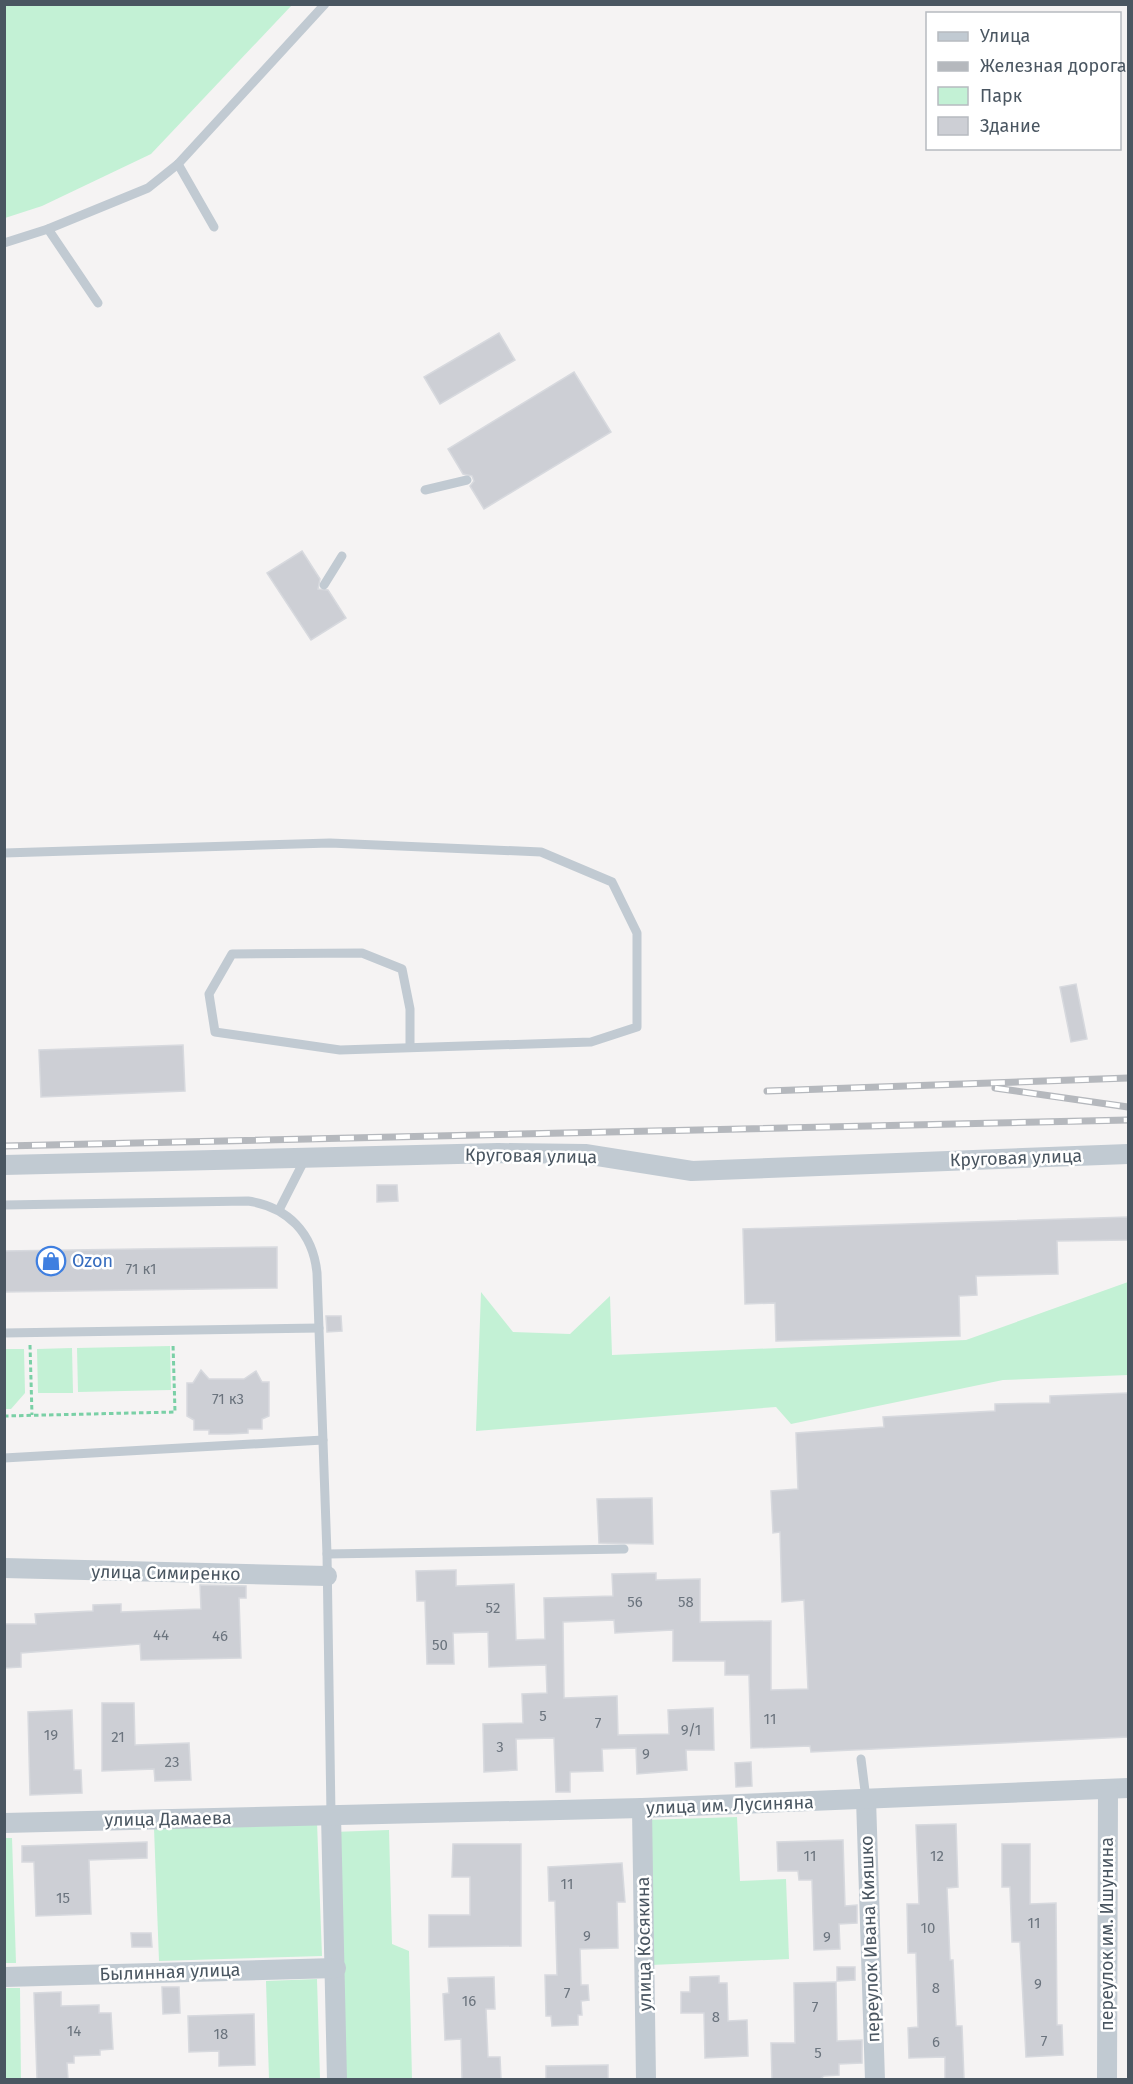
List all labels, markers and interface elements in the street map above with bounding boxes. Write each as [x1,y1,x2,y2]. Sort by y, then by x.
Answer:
legend [926,12,1121,150]
text: Улица [980,25,1030,47]
text: Железная дорога [980,55,1127,77]
text: Парк [980,85,1023,107]
text: Здание [980,115,1041,137]
street label: Круговая улица [465,1144,597,1168]
street label: Круговая улица [949,1145,1083,1171]
shop icon: Ozon [35,1245,67,1277]
place label: Ozon [72,1250,113,1272]
house number: 71 к1 [126,1260,156,1278]
house number: 71 к3 [212,1390,244,1408]
street label: улица Симиренко [91,1561,241,1585]
house number: 56 [627,1593,643,1611]
house number: 58 [678,1593,694,1611]
house number: 52 [486,1599,500,1617]
house number: 44 [153,1626,169,1644]
house number: 46 [212,1627,228,1645]
house number: 50 [432,1636,448,1654]
house number: 5 [539,1707,547,1725]
house number: 11 [764,1710,776,1728]
house number: 7 [595,1714,602,1732]
house number: 9/1 [681,1721,701,1739]
house number: 19 [44,1726,58,1744]
house number: 21 [111,1728,125,1746]
house number: 3 [496,1738,504,1756]
house number: 9 [642,1745,650,1763]
house number: 23 [165,1753,179,1771]
street label: улица им. Лусиняна [646,1791,814,1819]
street label: улица Дамаева [104,1807,232,1831]
street label: переулок Ивана Кияшко [855,1835,885,2043]
street label: переулок им. Ишунина [1096,1837,1118,2031]
house number: 11 [804,1847,816,1865]
house number: 12 [930,1847,944,1865]
house number: 11 [561,1875,573,1893]
street label: улица Косякина [632,1876,656,2012]
house number: 15 [56,1889,70,1907]
house number: 11 [1028,1914,1040,1932]
house number: 10 [921,1919,935,1937]
house number: 9 [583,1927,591,1945]
house number: 9 [823,1928,831,1946]
street label: Былинная улица [99,1959,241,1985]
house number: 9 [1034,1975,1042,1993]
house number: 8 [932,1979,940,1997]
house number: 7 [564,1984,571,2002]
house number: 16 [462,1992,476,2010]
house number: 7 [812,1998,819,2016]
house number: 8 [712,2008,720,2026]
house number: 14 [67,2022,81,2040]
house number: 18 [214,2025,228,2043]
house number: 7 [1041,2032,1048,2050]
house number: 6 [932,2033,940,2051]
house number: 5 [814,2044,822,2062]

